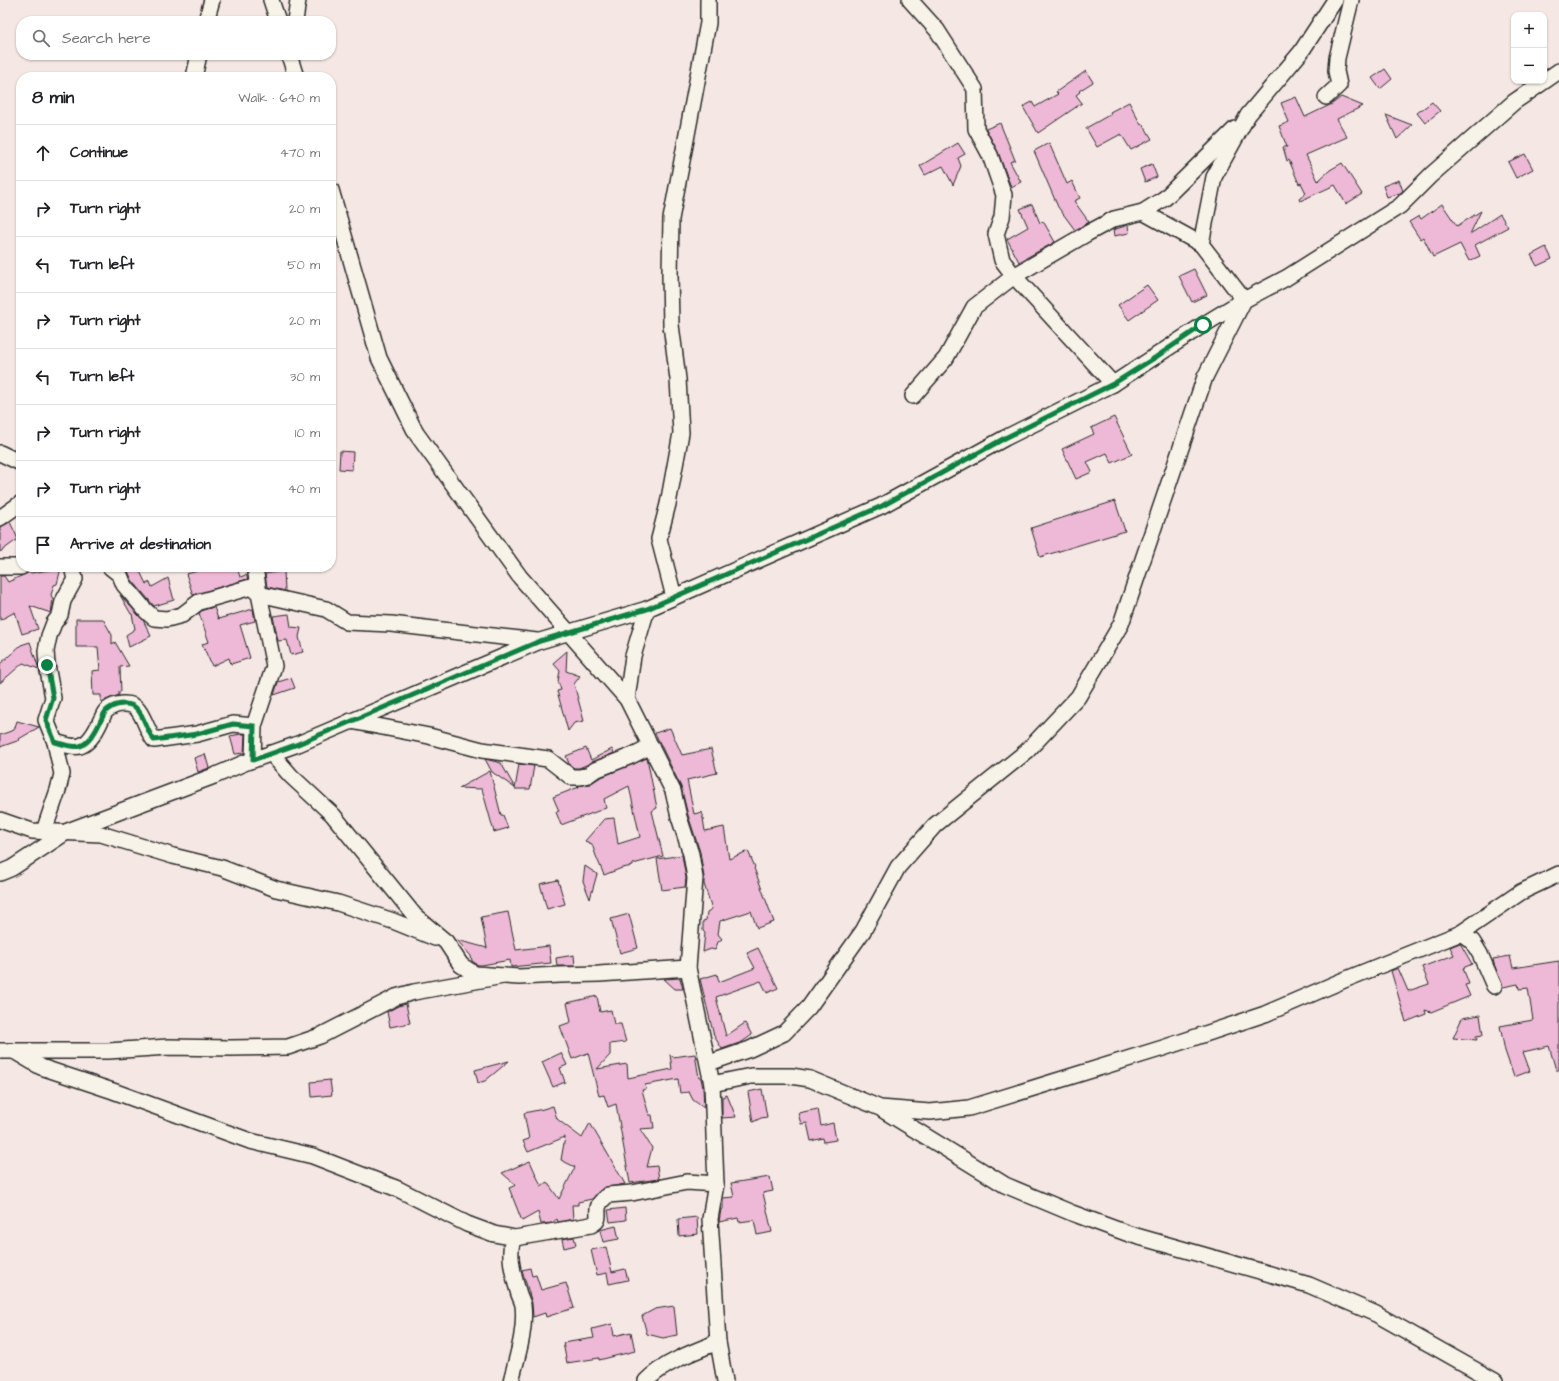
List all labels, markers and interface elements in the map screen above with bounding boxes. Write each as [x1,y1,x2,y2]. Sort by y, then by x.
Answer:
map controls [1511,12,1547,84]
button: + [1511,12,1547,48]
search box [16,16,336,60]
icon: search [30,27,52,49]
text: Search here [62,28,151,49]
button: − [1511,48,1547,84]
text: 8 min [32,86,74,110]
text: Walk · 640 m [238,89,320,107]
icon: ahead [32,142,54,164]
text: Continue [70,142,128,163]
text: 470 m [280,144,320,162]
icon: right [32,198,54,220]
text: Turn right [70,198,141,219]
text: 20 m [289,200,320,218]
icon: left [32,254,54,276]
text: Turn left [70,254,134,275]
text: 50 m [287,256,320,274]
icon: right [32,310,54,332]
text: Turn right [70,310,141,331]
text: 20 m [289,312,320,330]
route start [1194,316,1212,334]
icon: left [32,366,54,388]
text: Turn left [70,366,134,387]
text: 30 m [290,368,320,386]
icon: right [32,422,54,444]
text: Turn right [70,422,141,443]
text: 10 m [295,424,320,442]
icon: right [32,478,54,500]
text: Turn right [70,478,141,499]
text: 40 m [288,480,320,498]
icon: arrive [32,534,54,556]
text: Arrive at destination [70,534,211,555]
route end [38,656,56,674]

